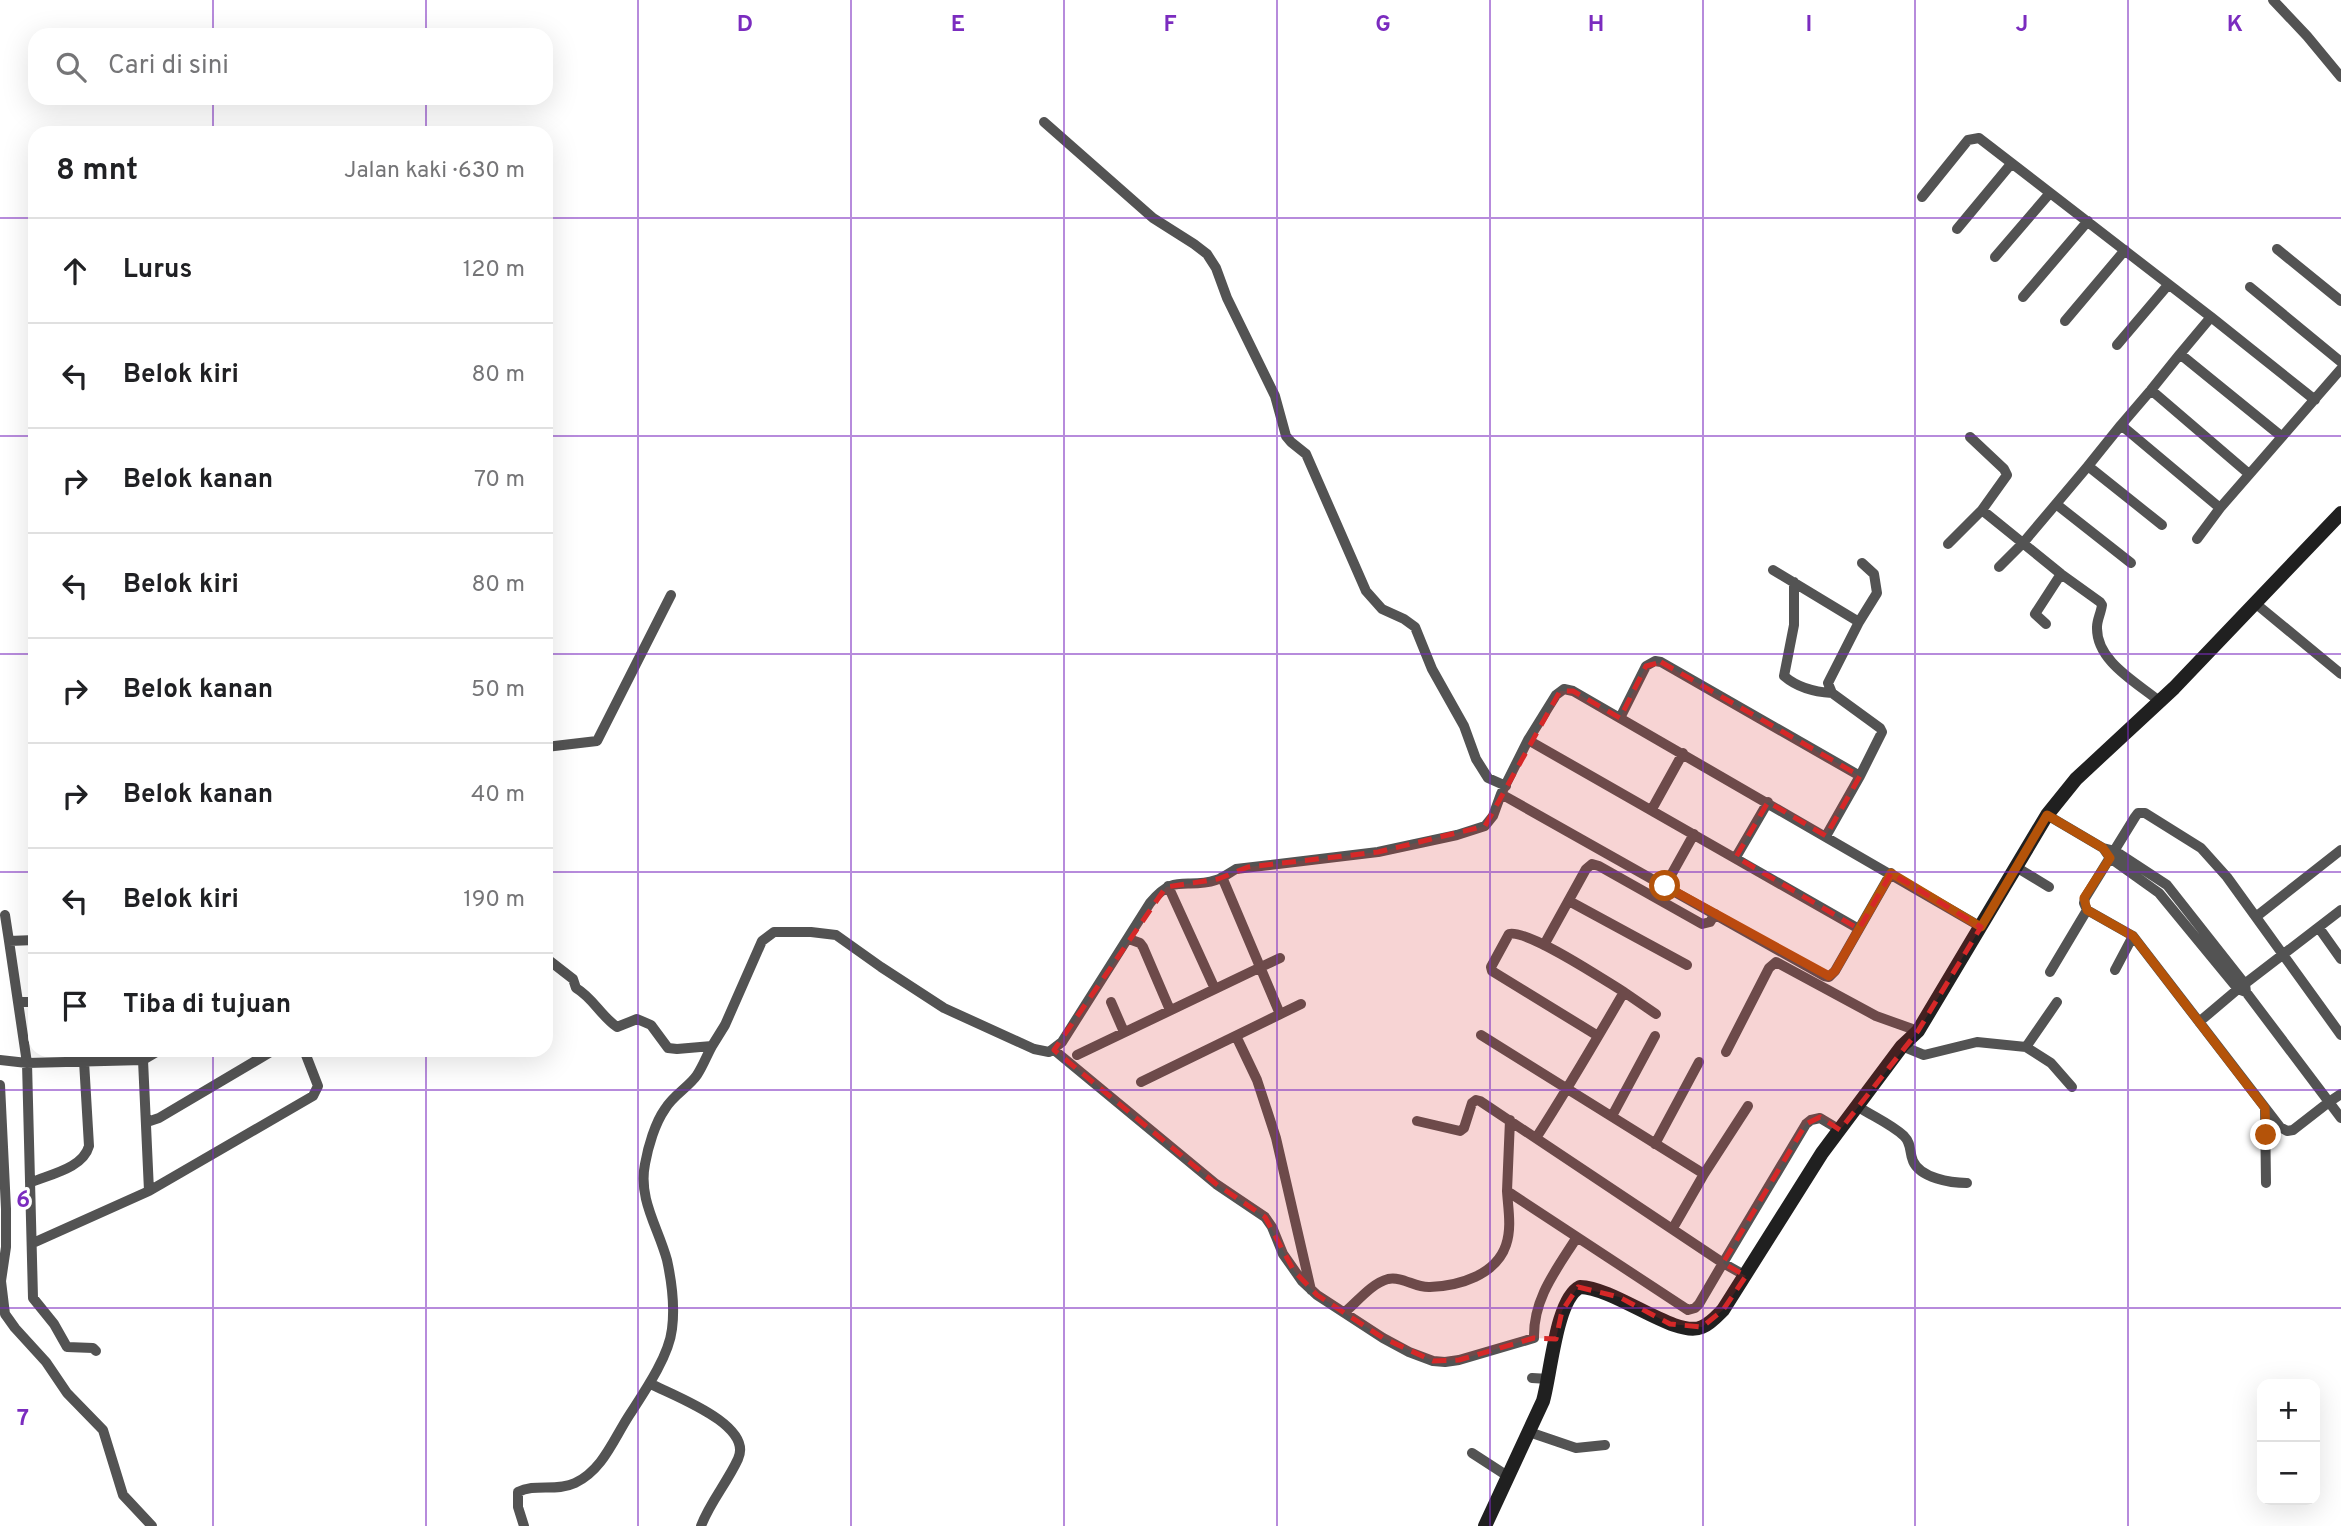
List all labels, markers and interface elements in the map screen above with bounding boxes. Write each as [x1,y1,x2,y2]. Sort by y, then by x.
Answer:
text: D [737,11,753,40]
text: E [951,11,965,40]
text: F [1163,11,1177,40]
text: G [1375,11,1391,40]
text: H [1588,11,1604,40]
text: I [1806,11,1812,40]
text: J [2016,11,2028,40]
text: K [2227,11,2243,40]
search box [28,28,553,105]
icon: search [52,48,90,86]
text: Cari di sini [108,50,229,83]
text: 8 mnt [56,153,138,190]
text: Jalan kaki · 630 m [344,157,525,186]
icon: ahead [56,252,94,290]
text: Lurus [123,254,192,287]
text: 120 m [463,256,525,285]
icon: left [56,357,94,395]
text: Belok kiri [123,359,239,392]
text: 80 m [472,361,525,390]
icon: right [56,462,94,500]
text: Belok kanan [123,464,273,497]
text: 70 m [474,466,525,495]
icon: left [56,567,94,605]
text: Belok kiri [123,569,239,602]
text: 80 m [472,571,525,600]
icon: right [56,672,94,710]
text: Belok kanan [123,674,273,707]
text: 50 m [471,676,525,705]
icon: right [56,777,94,815]
text: Belok kanan [123,779,273,812]
text: 40 m [471,781,525,810]
route start [1649,870,1680,901]
icon: left [56,882,94,920]
text: Belok kiri [123,884,239,917]
text: 190 m [463,886,525,915]
icon: arrive [56,987,94,1025]
text: Tiba di tujuan [123,989,291,1022]
route end [2250,1119,2281,1150]
text: 6 [16,1187,30,1216]
map controls [2257,1379,2320,1505]
button: + [2257,1379,2320,1442]
text: 7 [17,1405,29,1434]
button: − [2257,1442,2320,1505]

